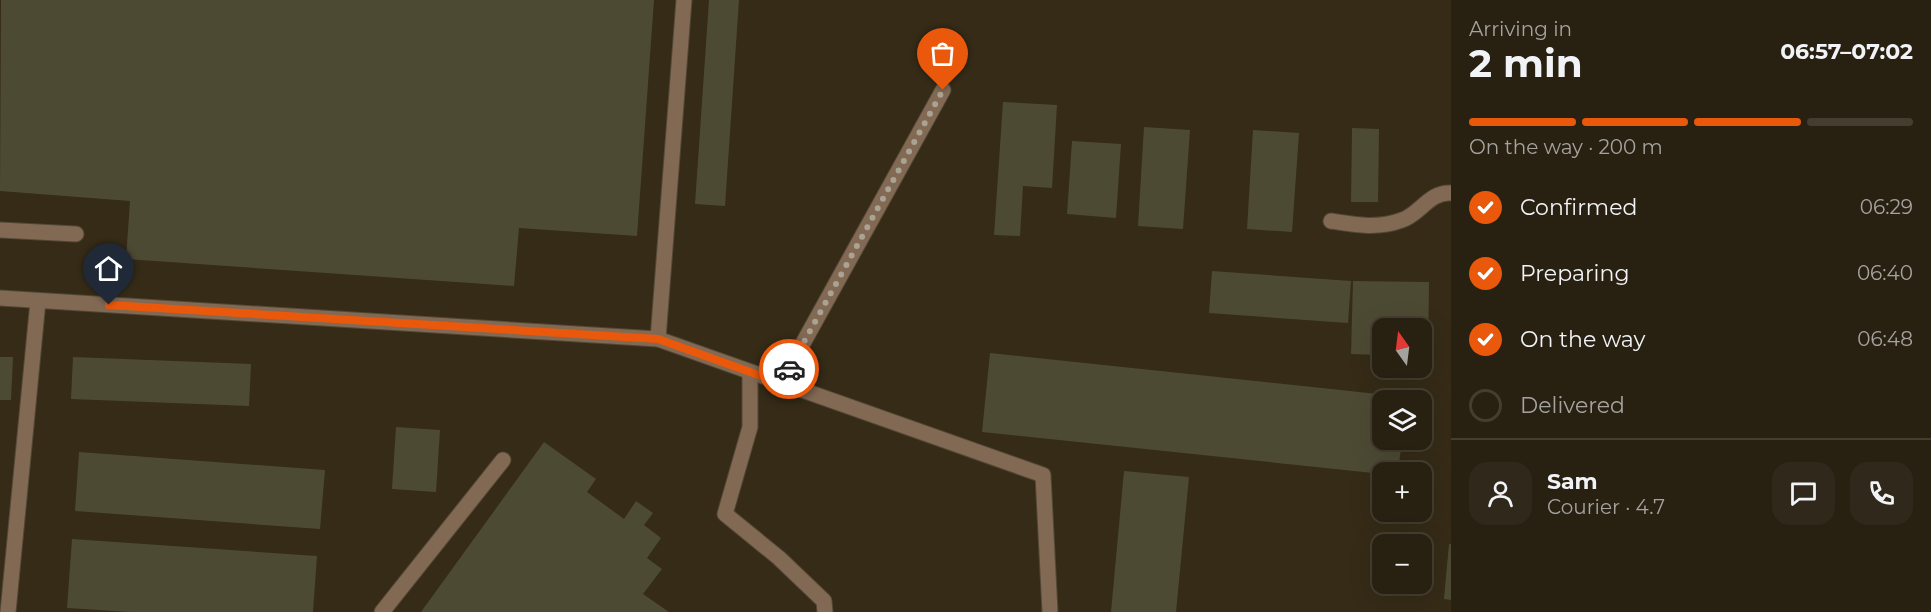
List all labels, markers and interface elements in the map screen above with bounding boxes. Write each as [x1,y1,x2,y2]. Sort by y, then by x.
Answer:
text: Arriving in [1469,17,1572,41]
pin [917,28,968,90]
icon: bag [926,37,959,70]
text: 06:57–07:02 [1780,38,1913,65]
text: 2 min [1469,39,1583,87]
text: On the way · 200 m [1469,135,1663,159]
icon: check [1469,191,1502,224]
text: Confirmed [1520,194,1637,221]
text: 06:29 [1860,195,1913,219]
pin [83,243,134,305]
icon: home [92,252,125,285]
icon: check [1469,257,1502,290]
text: Preparing [1520,260,1629,287]
text: 06:40 [1857,261,1913,285]
north arrow [1372,318,1432,378]
map controls [1372,318,1432,594]
icon: check [1469,323,1502,356]
text: On the way [1520,326,1645,353]
text: 06:48 [1857,327,1913,351]
courier [759,339,819,399]
icon: car [773,353,806,386]
button: layers [1372,390,1432,450]
text: Delivered [1520,392,1625,419]
button: + [1372,462,1432,522]
button: person [1469,462,1532,525]
button: chat [1772,462,1835,525]
button: phone [1850,462,1913,525]
text: Sam [1547,468,1598,495]
text: Courier · 4.7 [1547,495,1665,519]
button: − [1372,534,1432,594]

